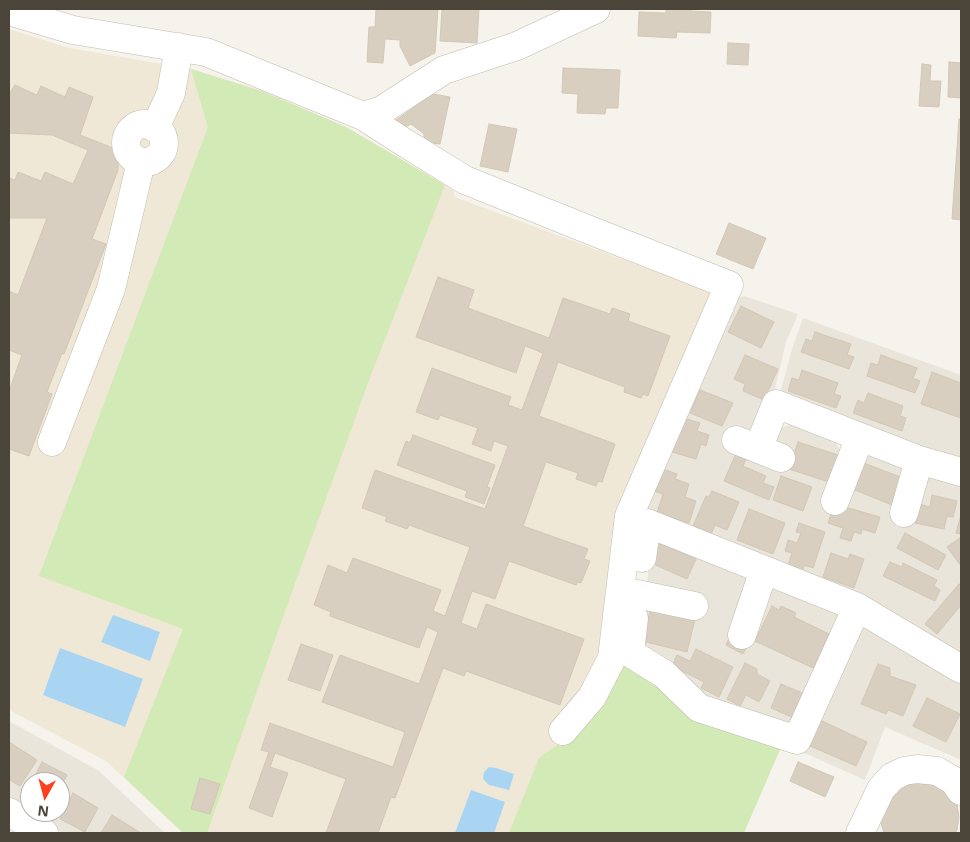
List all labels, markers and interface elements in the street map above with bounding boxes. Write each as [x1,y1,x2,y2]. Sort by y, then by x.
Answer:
north arrow [20,772,70,822]
text: N [36,801,50,822]

